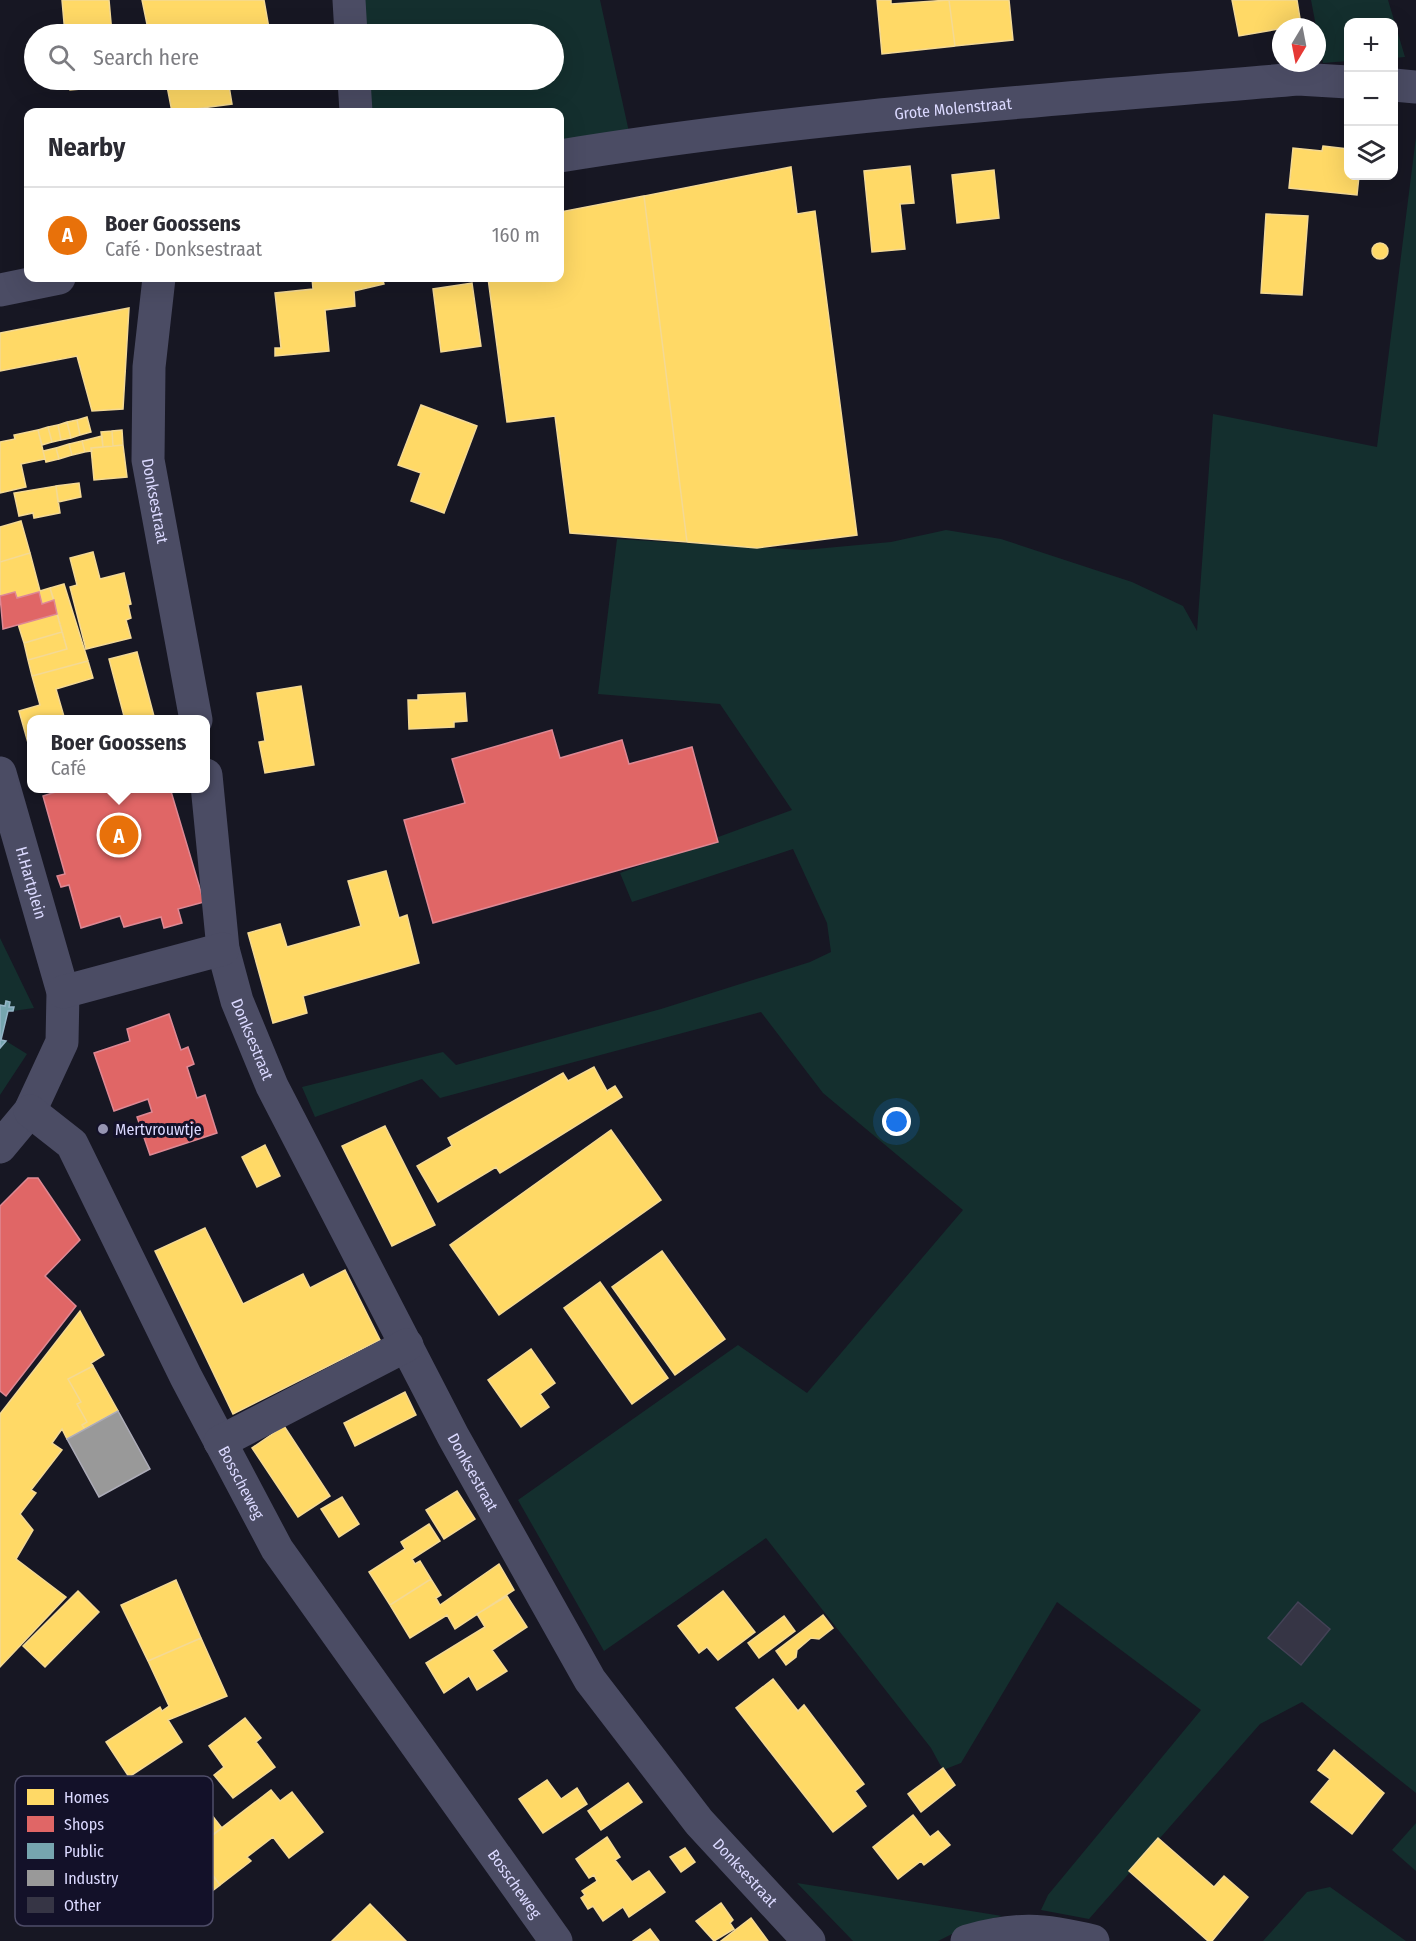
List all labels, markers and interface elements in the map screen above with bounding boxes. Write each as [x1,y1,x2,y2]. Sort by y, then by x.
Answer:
north arrow [1272,18,1326,72]
map controls [1344,18,1398,180]
button: + [1344,18,1398,72]
search box [24,24,564,90]
icon: search [45,41,78,74]
text: Search here [93,44,199,71]
button: − [1344,72,1398,126]
street label: Grote Molenstraat [893,93,1013,123]
button: layers [1344,126,1398,180]
text: Nearby [48,132,125,163]
text: Boer Goossens [105,210,241,237]
text: A [62,223,73,247]
text: 160 m [492,223,540,247]
text: Café · Donksestraat [105,237,262,261]
street label: Donksestraat [138,457,173,546]
popup [27,715,210,793]
text: Boer Goossens [51,729,186,756]
text: Café [51,756,86,780]
pin: A [100,812,138,858]
street label: H.Hartplein [12,844,51,921]
street label: Donksestraat [228,996,278,1083]
your location [882,1107,911,1136]
place label: Mertvrouwtje [115,1120,202,1139]
marker: Mertvrouwtje [96,1122,110,1136]
street label: Donksestraat [444,1430,503,1515]
street label: Bosscheweg [215,1443,269,1523]
legend [15,1776,213,1926]
text: Homes [64,1788,109,1807]
text: Shops [64,1815,104,1834]
street label: Donksestraat [709,1834,782,1911]
text: Public [64,1842,104,1861]
street label: Bosscheweg [484,1845,546,1922]
text: Industry [64,1869,119,1888]
text: Other [64,1896,102,1915]

